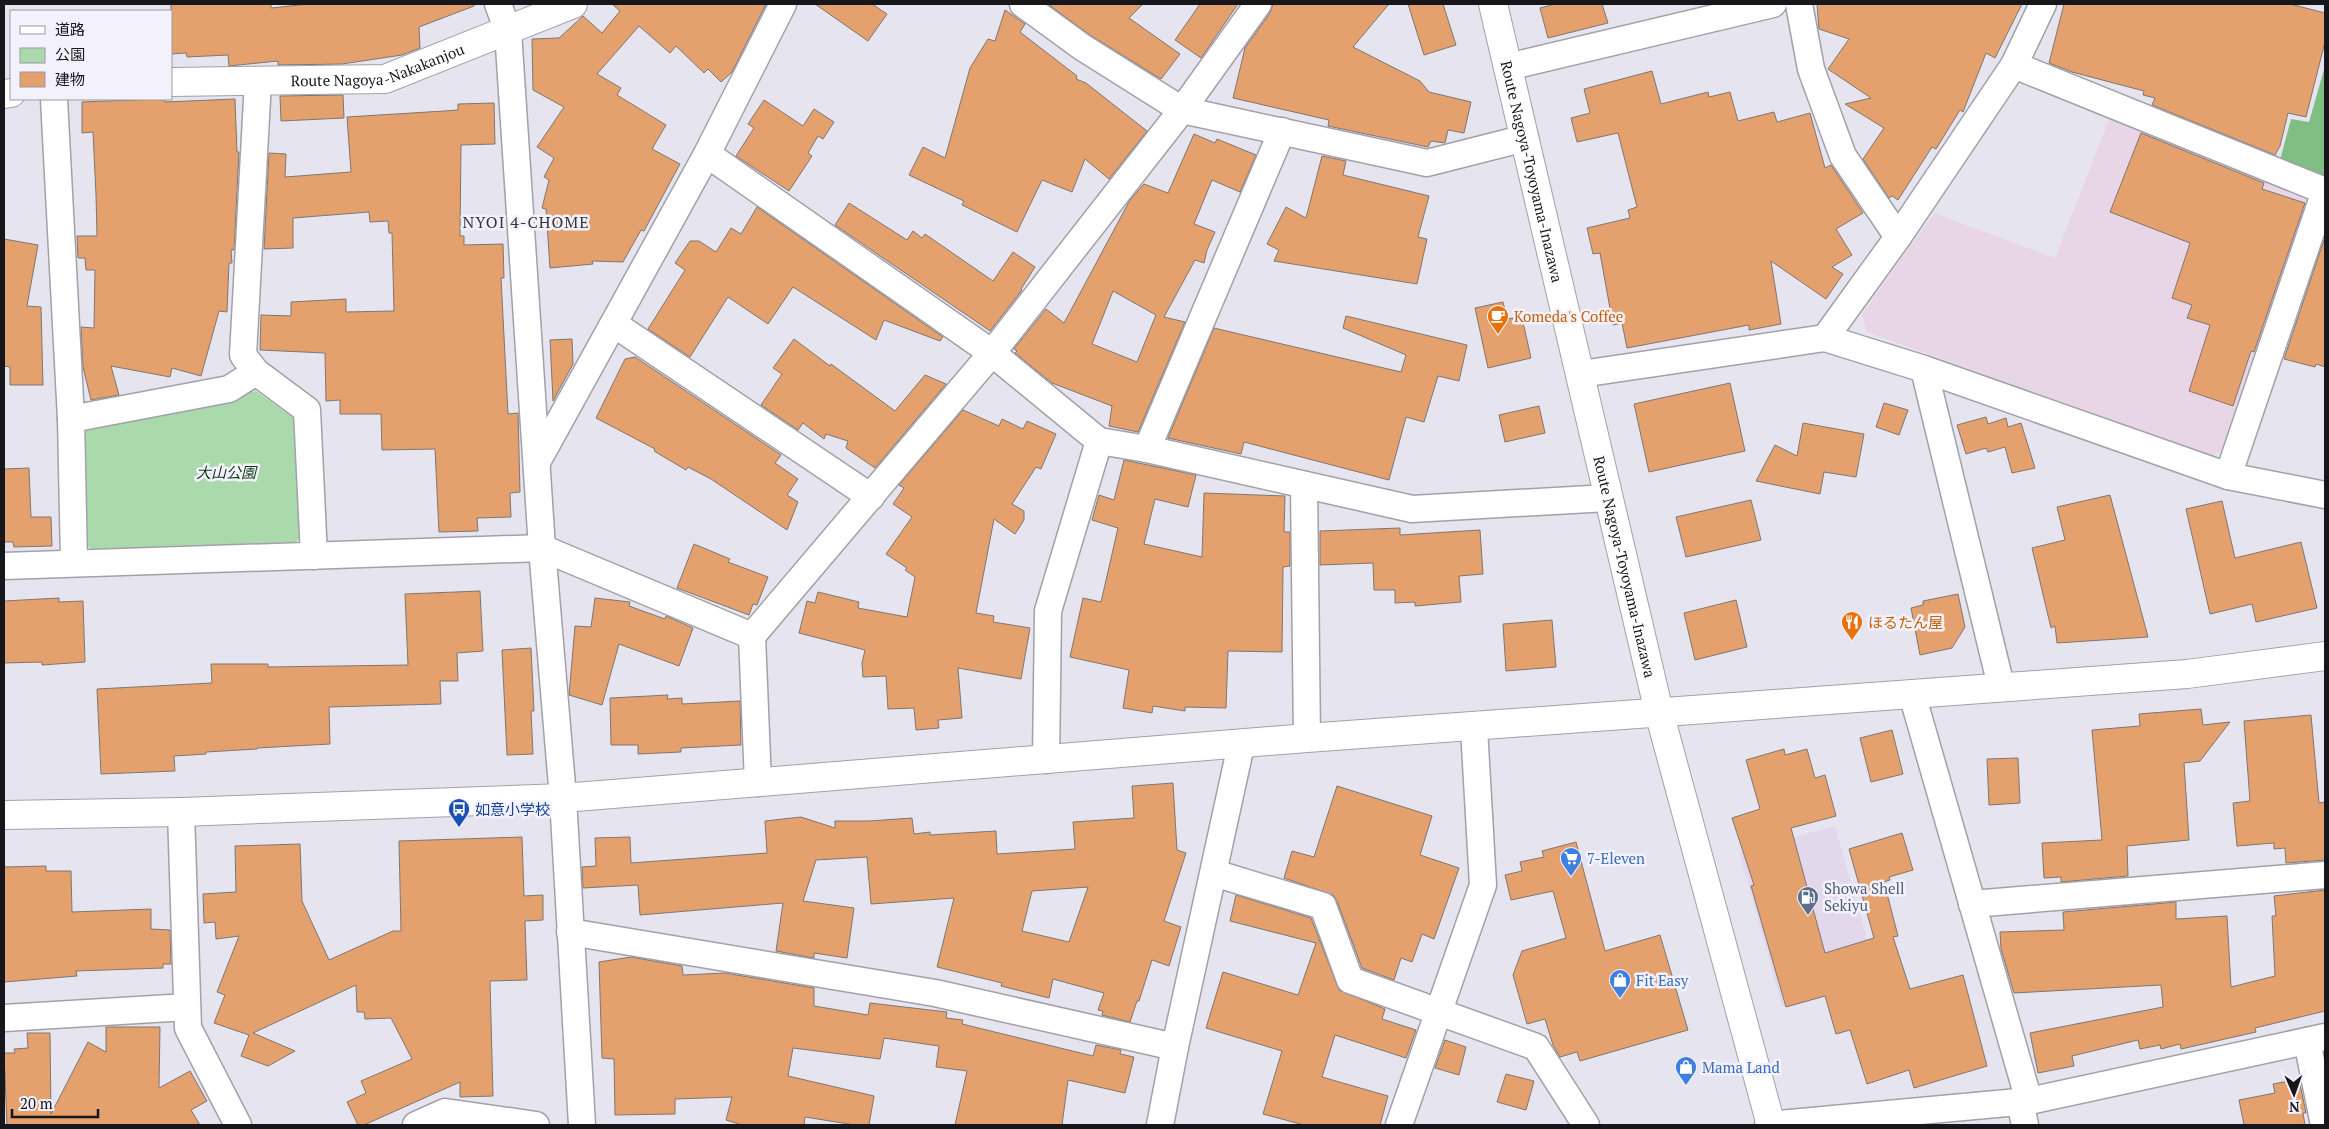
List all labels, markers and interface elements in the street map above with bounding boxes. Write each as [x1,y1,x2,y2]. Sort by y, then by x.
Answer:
legend [10,10,172,100]
text: 道路 [55,19,85,39]
street label: Route Nagoya-Nakakanjou [291,38,467,90]
text: 公園 [55,44,85,64]
street label: Route Nagoya-Toyoyama-Inazawa [1497,59,1568,285]
text: 建物 [55,69,85,89]
district label: NYOI 4-CHOME [462,211,590,233]
cafe icon: Komeda's Coffee [1486,304,1510,335]
place label: Komeda's Coffee [1514,306,1623,326]
street label: Route Nagoya-Toyoyama-Inazawa [1589,454,1661,680]
park label: 大山公園 [196,462,258,482]
restaurant icon: ほるたん屋 [1840,610,1864,641]
place label: ほるたん屋 [1868,612,1943,632]
bus stop icon: 如意小学校 [447,797,471,828]
place label: 如意小学校 [475,799,550,819]
supermarket icon: 7-Eleven [1559,846,1583,877]
place label: 7-Eleven [1587,848,1645,868]
place label: Showa Shell Sekiyu [1824,878,1905,915]
fuel station icon: Showa Shell Sekiyu [1796,885,1820,916]
shop icon: Fit Easy [1608,968,1632,999]
place label: Fit Easy [1636,970,1689,990]
shop icon: Mama Land [1674,1055,1698,1086]
place label: Mama Land [1702,1057,1780,1077]
north arrow [2269,1069,2319,1119]
scale bar [12,1086,99,1118]
text: 20 m [20,1093,53,1113]
text: N [2288,1098,2300,1117]

